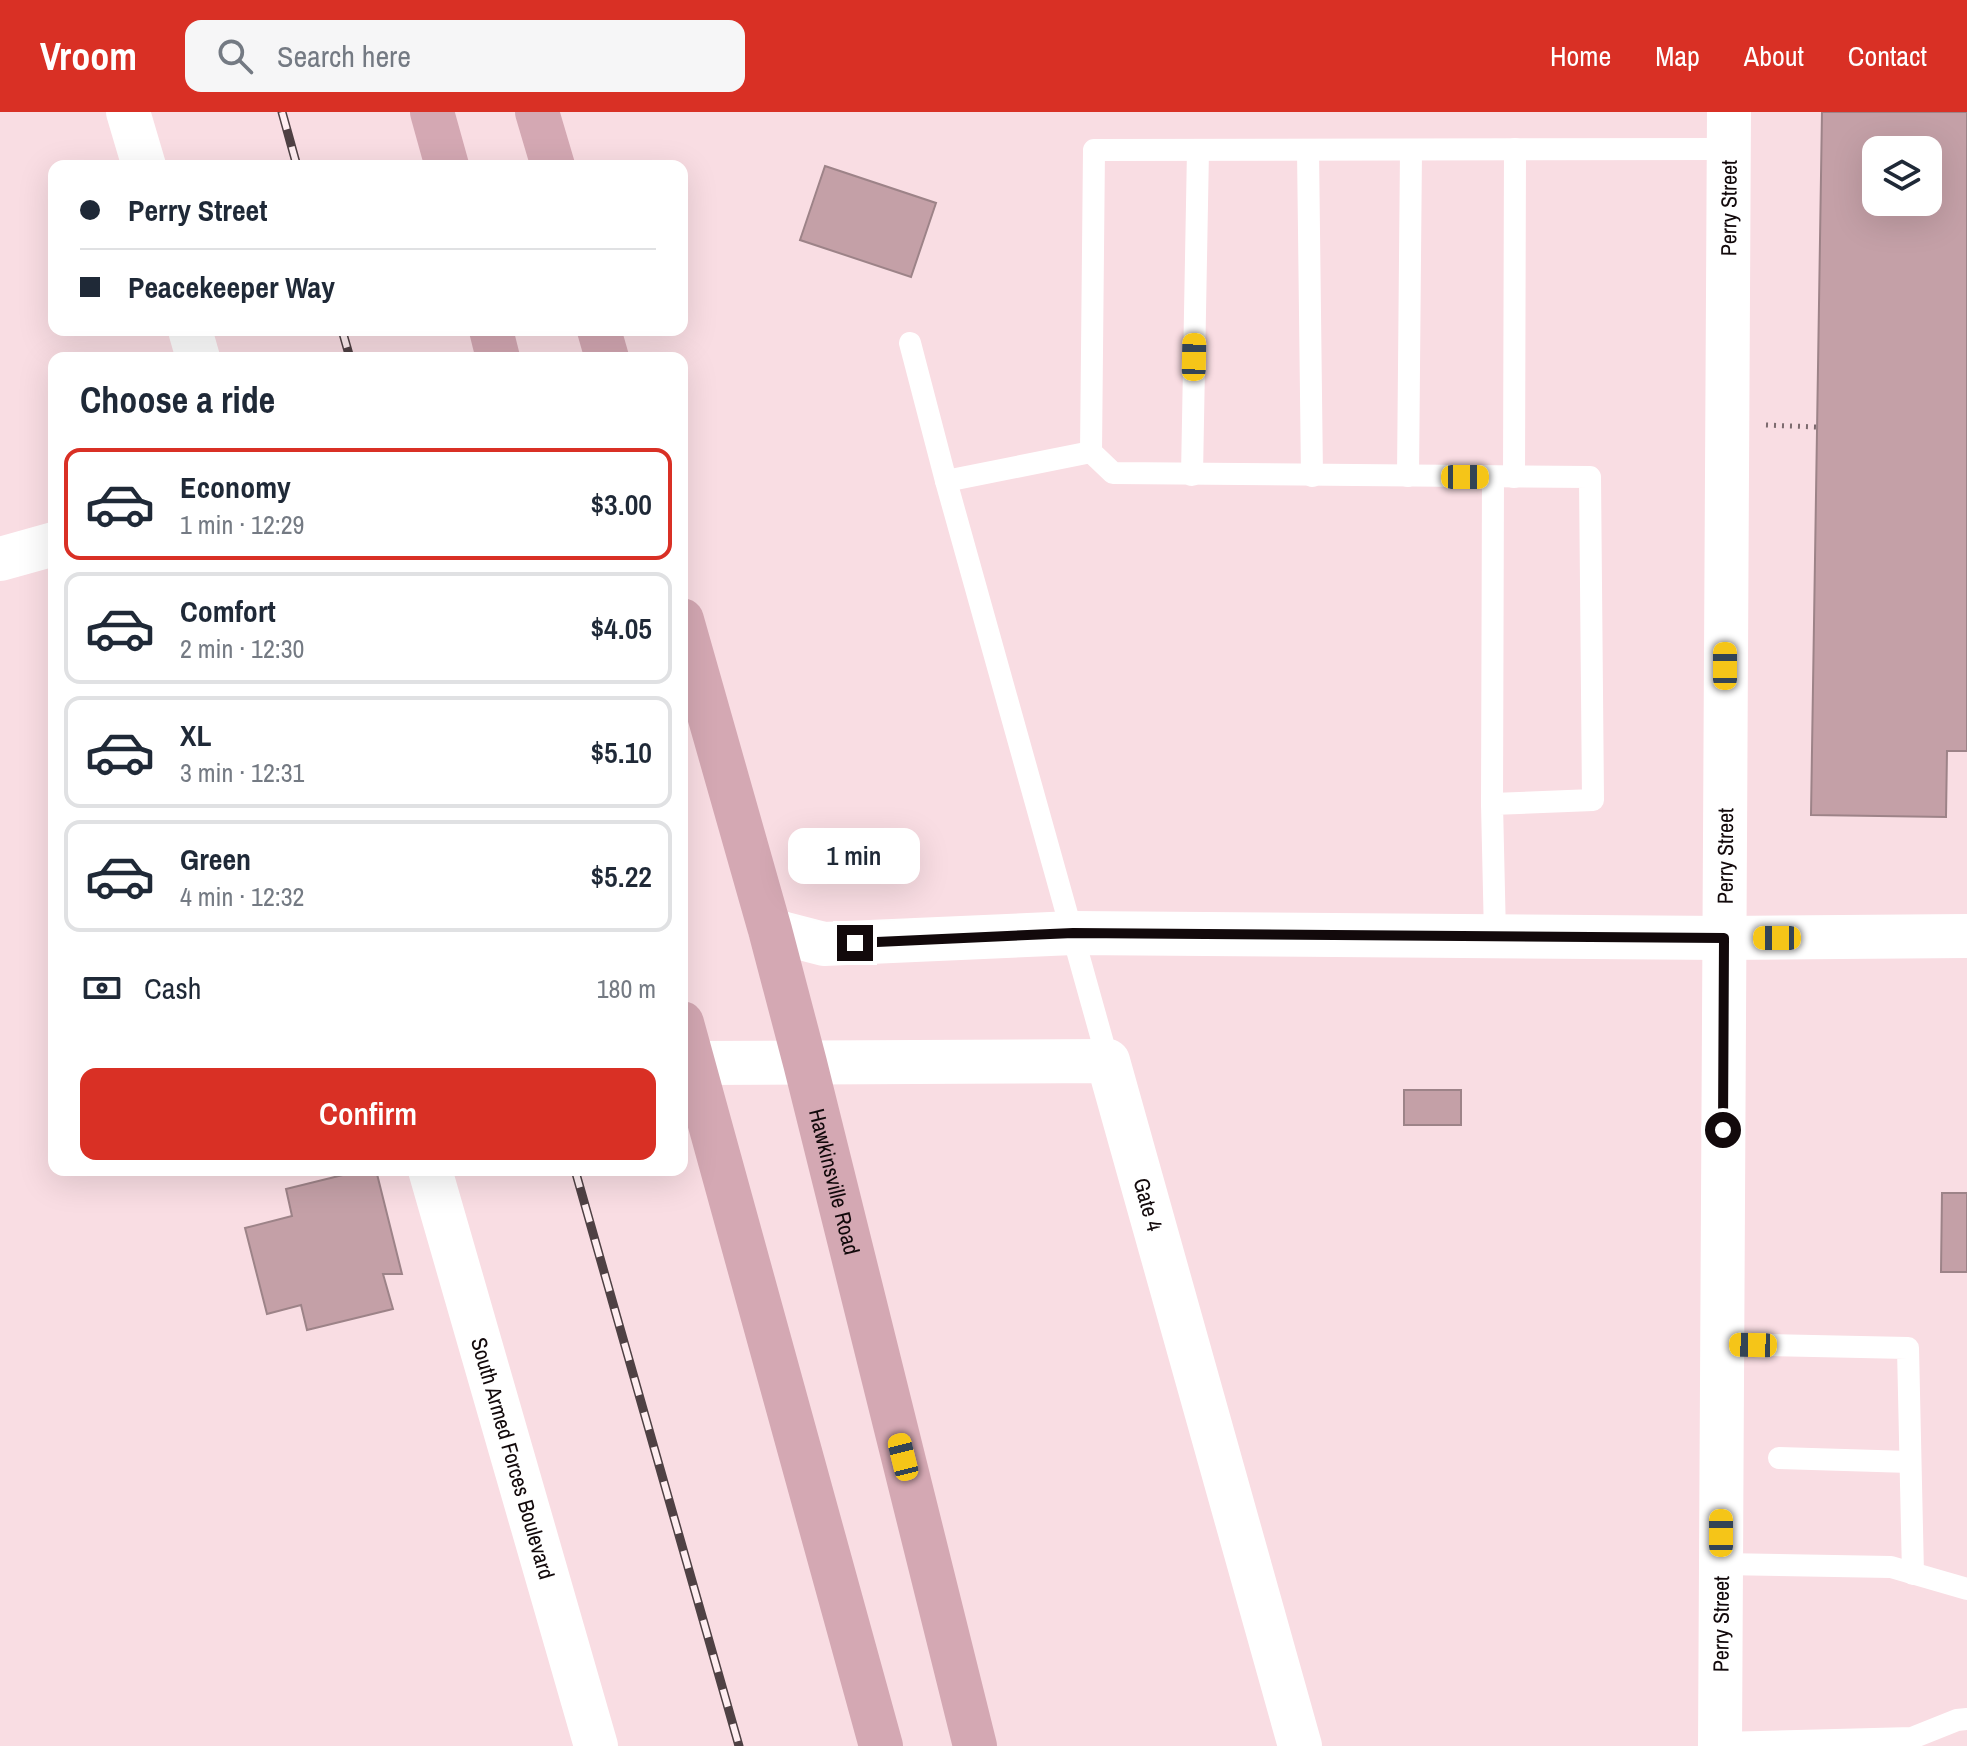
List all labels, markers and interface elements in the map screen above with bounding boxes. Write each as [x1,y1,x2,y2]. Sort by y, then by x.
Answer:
search box [185,20,745,92]
text: Vroom [40,31,137,82]
icon: search [213,34,257,78]
text: Search here [277,36,411,76]
text: Home [1550,37,1611,75]
text: Map [1655,37,1700,75]
text: About [1744,37,1804,75]
text: Contact [1848,37,1927,75]
map controls [1862,136,1942,216]
button: layers [1862,136,1942,216]
street label: Perry Street [1713,160,1744,256]
text: Perry Street [128,190,267,230]
text: Peacekeeper Way [128,267,335,307]
car [1182,333,1206,381]
text: Choose a ride [80,376,275,424]
car [1441,465,1489,489]
text: Economy [180,467,291,507]
icon: car [84,468,156,540]
text: $3.00 [590,484,652,524]
text: 1 min · 12:29 [180,507,304,542]
text: Comfort [180,591,276,631]
icon: car [84,592,156,664]
text: $4.05 [590,608,652,648]
text: 2 min · 12:30 [180,631,304,666]
car [1713,642,1737,690]
text: XL [180,715,211,755]
icon: car [84,716,156,788]
text: $5.10 [590,732,652,772]
text: 3 min · 12:31 [180,755,304,790]
street label: Perry Street [1710,808,1740,904]
callout: 1 min [789,827,921,883]
text: 1 min [827,838,881,873]
text: Green [180,839,251,879]
icon: car [84,840,156,912]
text: $5.22 [590,856,652,896]
text: 4 min · 12:32 [180,879,304,914]
route end [837,925,873,961]
car [1753,926,1801,950]
icon: cash [80,966,124,1010]
text: Cash [144,968,201,1008]
text: 180 m [597,971,656,1006]
button: Confirm [80,1068,656,1160]
street label: Hawkinsville Road [802,1105,867,1258]
route start [1705,1112,1741,1148]
street label: Gate 4 [1126,1174,1170,1235]
car [1729,1333,1777,1357]
street label: South Armed Forces Boulevard [464,1334,562,1583]
car [886,1431,920,1483]
car [1709,1509,1733,1557]
street label: Perry Street [1705,1576,1736,1672]

